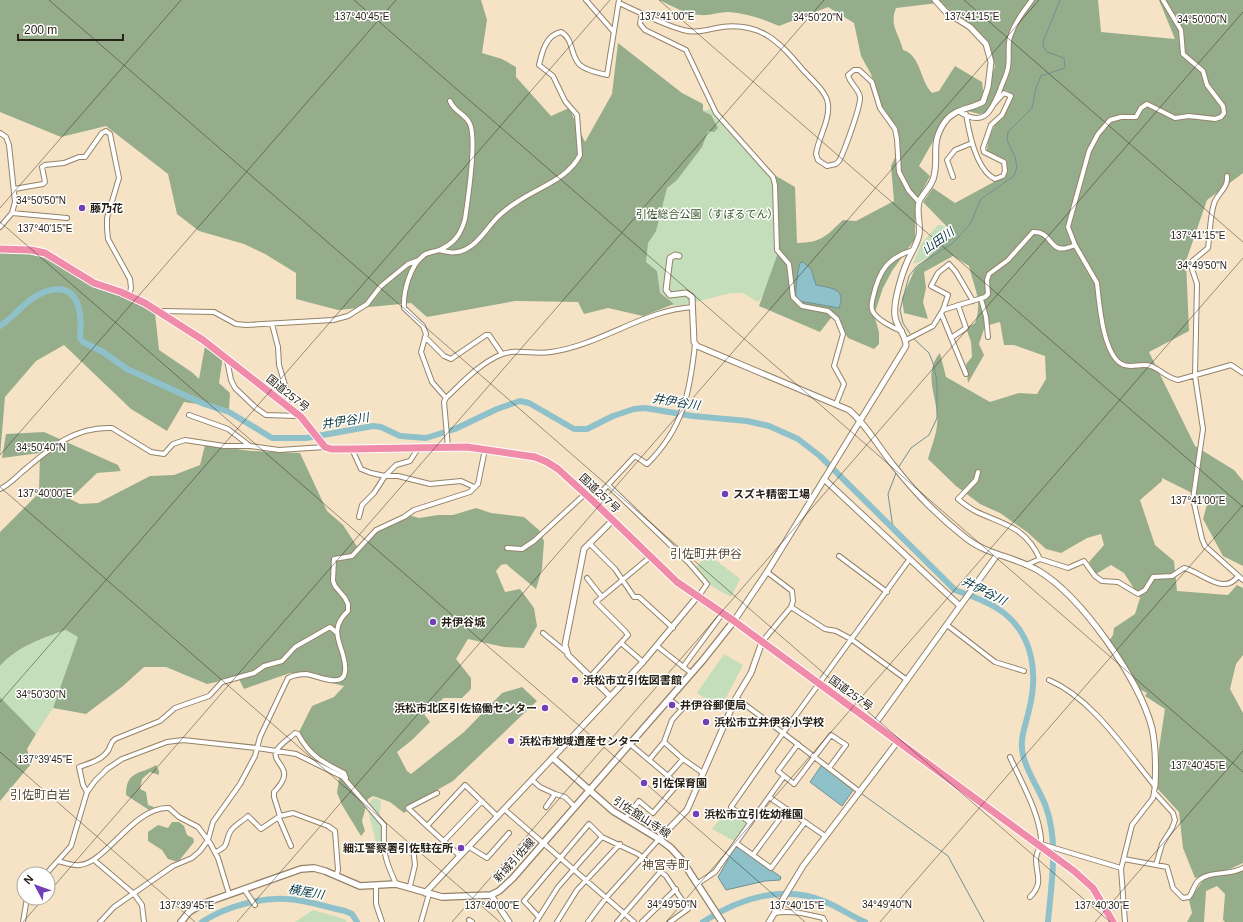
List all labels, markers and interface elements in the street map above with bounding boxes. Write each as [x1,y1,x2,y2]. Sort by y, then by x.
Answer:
text: 137°40'45"E [334,11,390,22]
text: 137°41'00"E [639,11,695,22]
text: 137°41'15"E [944,11,1000,22]
text: 34°50'20"N [793,12,843,23]
text: 34°50'00"N [1177,14,1227,25]
scale bar [18,16,123,42]
text: 200 m [24,23,57,37]
text: 34°50'50"N [16,195,66,206]
place label: 藤乃花 [90,202,123,214]
marker: 藤乃花 [77,203,87,213]
park label: 引佐総合公園（すぽるてん） [636,208,779,220]
text: 137°40'15"E [17,223,73,234]
water label: 山田川 [919,224,958,257]
text: 137°41'15"E [1170,230,1226,241]
text: 34°49'50"N [1177,260,1227,271]
street label: 国道257号 [264,372,312,414]
water label: 井伊谷川 [651,391,703,413]
water label: 井伊谷川 [320,410,372,432]
text: 34°50'40"N [16,442,66,453]
street label: 国道257号 [577,471,623,515]
text: 137°40'00"E [17,488,73,499]
place label: スズキ精密工場 [733,488,810,500]
marker: スズキ精密工場 [720,489,730,499]
text: 137°41'00"E [1170,495,1226,506]
district label: 引佐町井伊谷 [670,547,742,561]
water label: 井伊谷川 [959,574,1010,609]
place label: 井伊谷城 [441,616,486,628]
marker: 井伊谷城 [428,617,438,627]
street label: 国道257号 [827,673,875,713]
place label: 浜松市立引佐図書館 [583,674,682,686]
marker: 浜松市立引佐図書館 [570,675,580,685]
text: 34°50'30"N [16,689,66,700]
place label: 井伊谷郵便局 [680,699,746,711]
marker: 井伊谷郵便局 [667,700,677,710]
place label: 浜松市北区引佐協働センター [394,702,537,714]
marker: 浜松市北区引佐協働センター [540,703,550,713]
place label: 浜松市立井伊谷小学校 [714,716,824,728]
marker: 浜松市立井伊谷小学校 [701,717,711,727]
place label: 浜松市地域遺産センター [519,735,640,747]
marker: 浜松市地域遺産センター [506,736,516,746]
text: 137°39'45"E [17,754,73,765]
text: 137°40'45"E [1170,760,1226,771]
place label: 引佐保育園 [652,777,707,789]
marker: 引佐保育園 [639,778,649,788]
district label: 引佐町白岩 [10,788,70,802]
street label: 引佐舘山寺線 [611,794,673,840]
place label: 浜松市立引佐幼稚園 [704,808,803,820]
marker: 浜松市立引佐幼稚園 [691,809,701,819]
street label: 新城引佐線 [491,836,537,884]
place label: 細江警察署引佐駐在所 [343,842,453,854]
marker: 細江警察署引佐駐在所 [456,843,466,853]
district label: 神宮寺町 [642,858,690,872]
north arrow [16,866,56,906]
text: N [21,872,36,886]
water label: 横尾川 [287,882,327,902]
text: 34°49'50"N [647,899,697,910]
text: 34°49'40"N [862,899,912,910]
text: 137°39'45"E [159,900,215,911]
text: 137°40'00"E [464,900,520,911]
text: 137°40'15"E [769,900,825,911]
text: 137°40'30"E [1074,900,1130,911]

